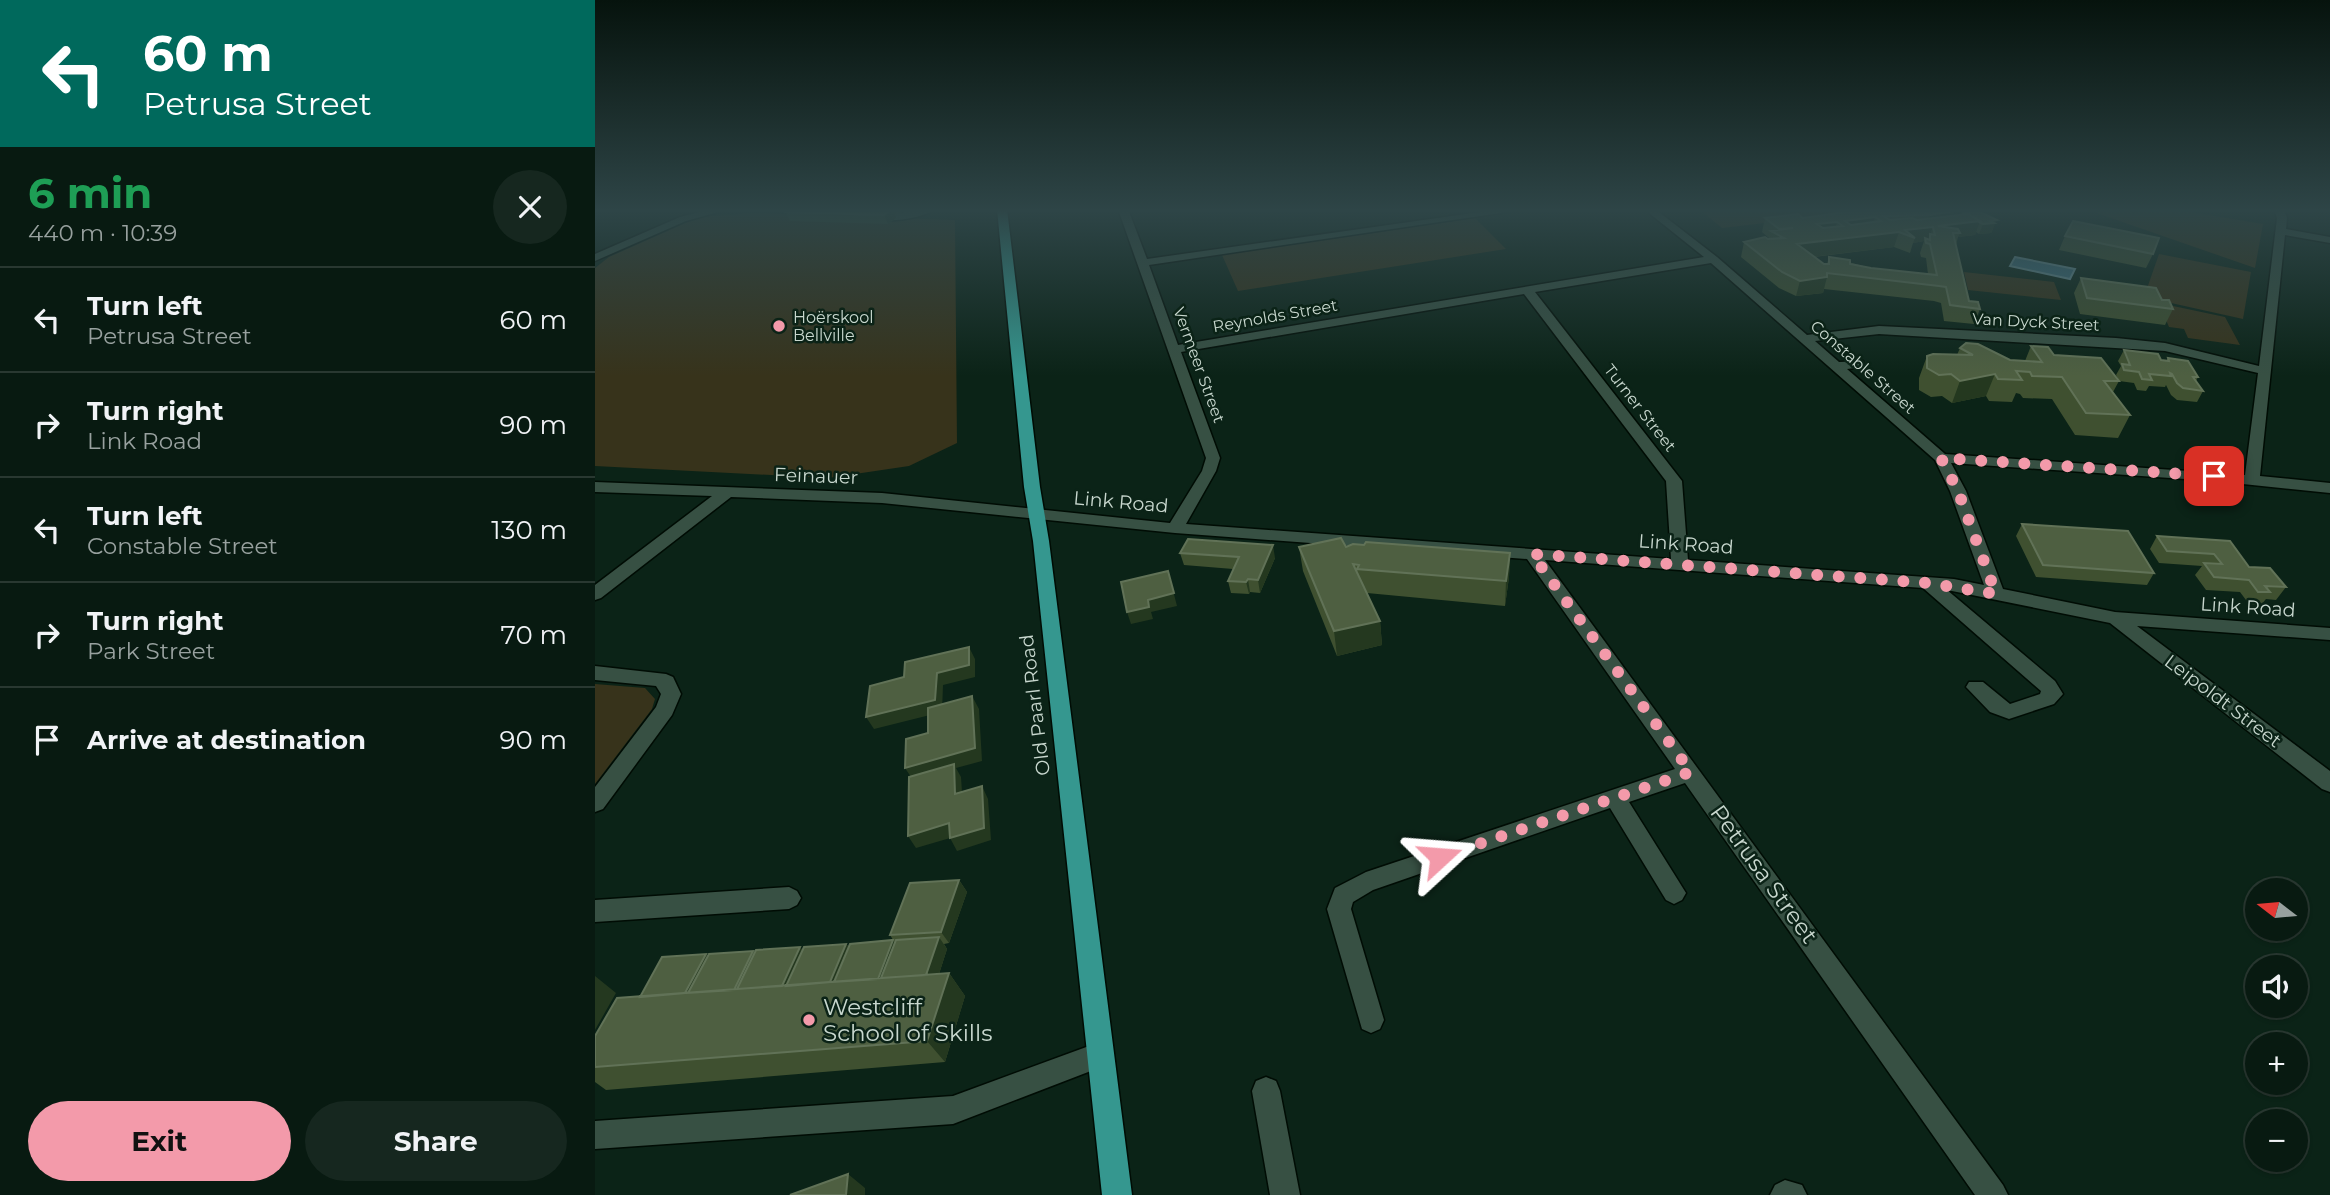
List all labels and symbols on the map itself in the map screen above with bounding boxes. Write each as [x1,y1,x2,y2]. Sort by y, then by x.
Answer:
street label: Reynolds Street [1211,296,1339,336]
street label: Vermeer Street [1169,305,1229,426]
place label: Hoërskool Bellville [793,308,874,345]
street label: Van Dyck Street [1972,309,2101,335]
street label: Constable Street [1807,316,1920,418]
marker: Hoërskool Bellville [771,318,787,334]
street label: Turner Street [1600,361,1680,456]
pin [2184,446,2244,506]
street label: Feinauer [774,463,858,489]
street label: Link Road [1073,486,1169,518]
street label: Link Road [1638,529,1734,559]
street label: Link Road [2200,592,2296,622]
street label: Old Paarl Road [1015,633,1055,777]
street label: Leipoldt Street [2160,650,2286,753]
street label: Petrusa Street [1704,799,1824,949]
position arrow [1403,820,1477,894]
north arrow [2245,878,2308,942]
place label: Westcliff School of Skills [823,993,992,1047]
marker: Westcliff School of Skills [801,1012,817,1028]

